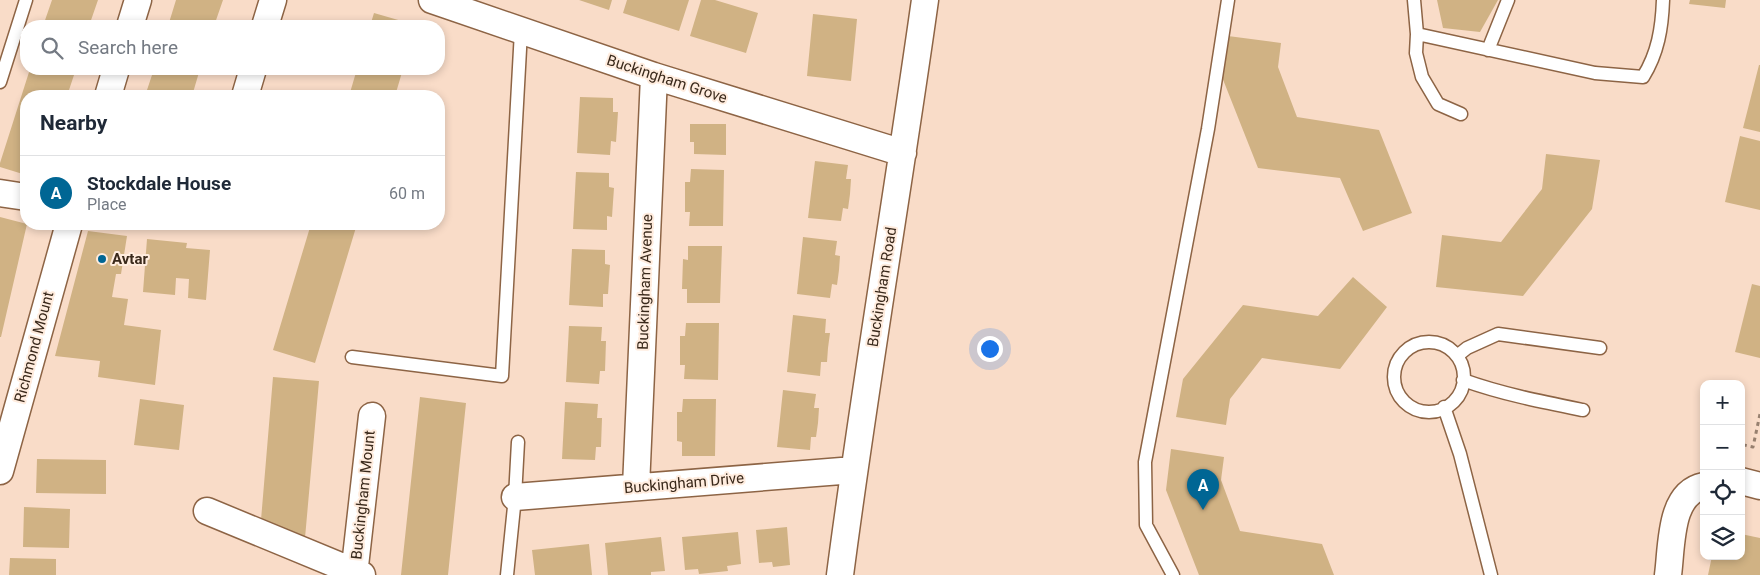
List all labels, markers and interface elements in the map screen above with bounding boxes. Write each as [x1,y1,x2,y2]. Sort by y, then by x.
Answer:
search box [20,20,445,75]
icon: search [38,34,66,62]
text: Search here [78,36,178,59]
street label: Buckingham Grove [605,51,729,107]
text: Nearby [40,111,107,135]
text: Stockdale House [87,172,231,195]
text: A [51,184,61,203]
text: 60 m [389,184,425,203]
text: Place [87,195,127,214]
street label: Buckingham Avenue [634,214,656,350]
street label: Buckingham Road [864,226,900,348]
place label: Avtar [112,250,148,268]
marker: Avtar [96,253,108,265]
street label: Richmond Mount [11,289,58,405]
your location [977,336,1003,362]
map controls [1700,380,1745,560]
button: + [1700,380,1745,425]
button: − [1700,425,1745,470]
street label: Buckingham Mount [347,429,379,561]
street label: Buckingham Drive [623,469,745,497]
pin: A [1187,469,1219,510]
button: locate [1700,470,1745,515]
button: layers [1700,515,1745,560]

